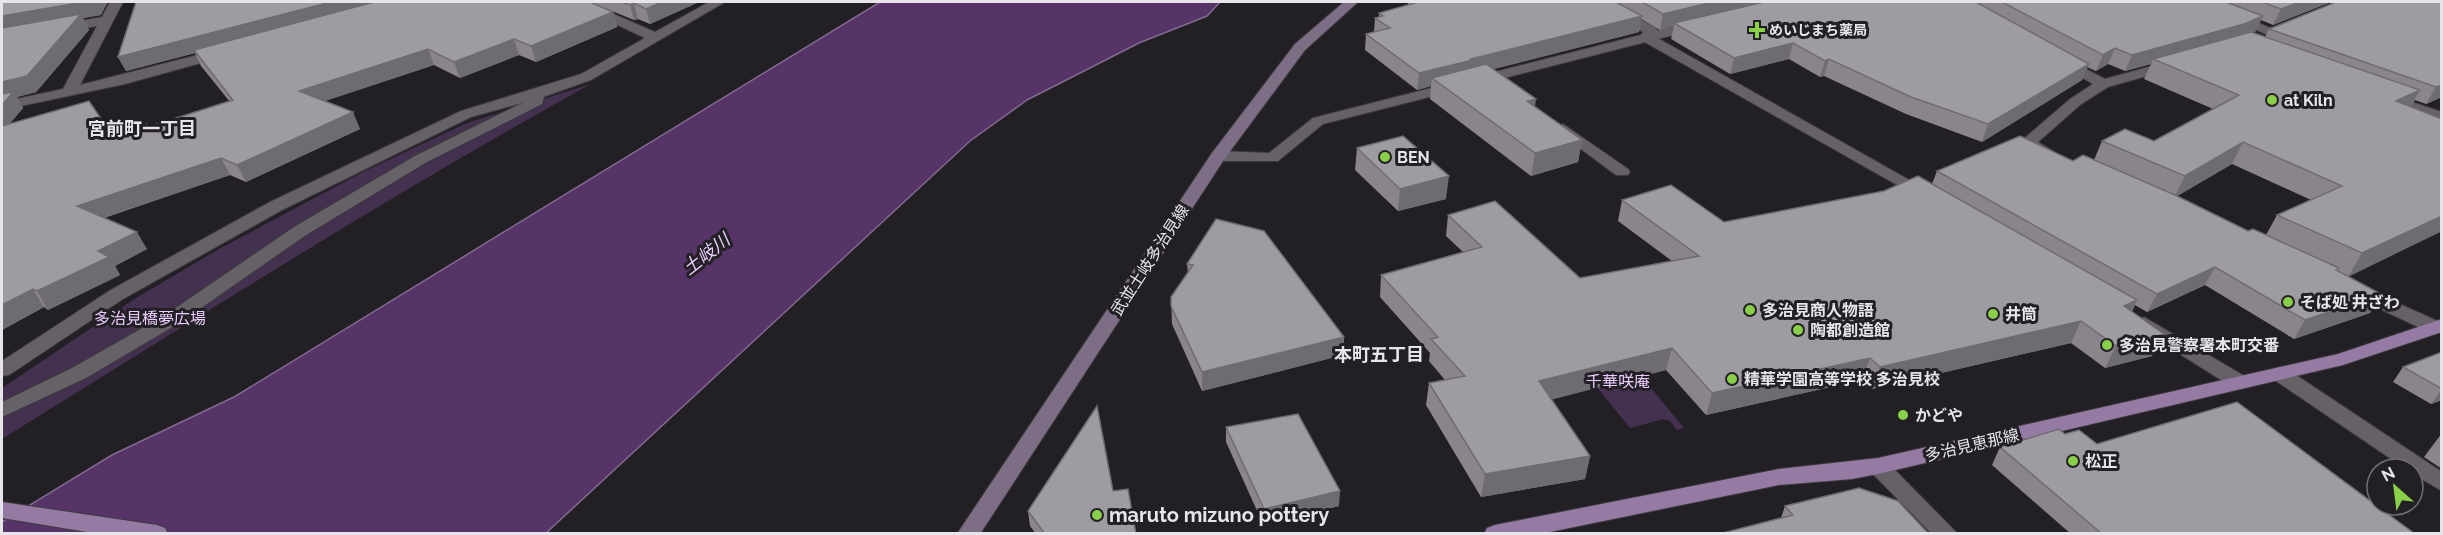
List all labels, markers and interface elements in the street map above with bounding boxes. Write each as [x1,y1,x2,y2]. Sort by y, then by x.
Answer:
place label: めいじまち薬局 [1769,22,1867,38]
marker: めいじまち薬局 [1750,23,1764,37]
place label: at Kiln [2284,91,2333,110]
marker: at Kiln [2265,93,2279,107]
district label: 宮前町一丁目 [88,118,196,139]
place label: BEN [1397,148,1430,167]
marker: BEN [1378,150,1392,164]
street label: 武並土岐多治見線 [1107,201,1193,319]
water label: 土岐川 [678,228,735,279]
place label: そば処 井ざわ [2300,293,2400,312]
marker: そば処 井ざわ [2281,295,2295,309]
place label: 多治見商人物語 [1762,301,1874,320]
marker: 多治見商人物語 [1743,303,1757,317]
place label: 井筒 [2005,305,2037,324]
marker: 井筒 [1986,307,2000,321]
park label: 多治見橋夢広場 [94,309,206,328]
place label: 陶都創造館 [1810,321,1890,340]
marker: 陶都創造館 [1791,323,1805,337]
place label: 多治見警察署本町交番 [2119,336,2279,355]
marker: 多治見警察署本町交番 [2100,338,2114,352]
district label: 本町五丁目 [1334,344,1424,365]
place label: 精華学園高等学校 多治見校 [1744,370,1940,389]
park label: 千華咲庵 [1586,372,1650,391]
marker: 精華学園高等学校 多治見校 [1725,372,1739,386]
place label: かどや [1915,406,1963,425]
marker: かどや [1896,408,1910,422]
street label: 多治見恵那線 [1923,425,2021,465]
place label: 松正 [2085,452,2117,471]
marker: 松正 [2066,454,2080,468]
north arrow [2365,457,2425,517]
text: N [2378,463,2398,485]
place label: maruto mizuno pottery [1109,503,1329,527]
marker: maruto mizuno pottery [1090,508,1104,522]

